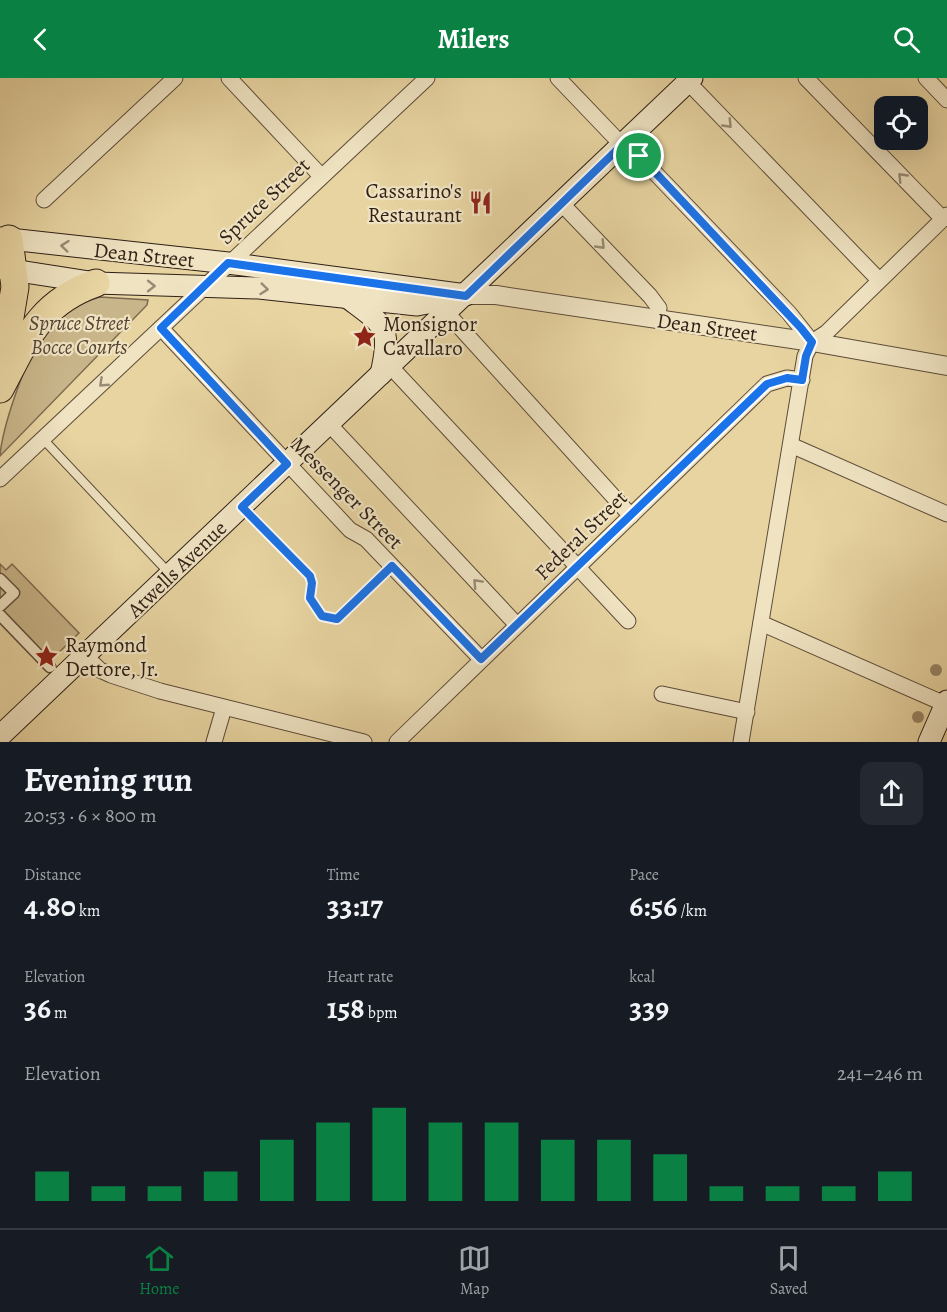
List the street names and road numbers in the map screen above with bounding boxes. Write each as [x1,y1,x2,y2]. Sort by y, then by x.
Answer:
street label: Spruce Street [212,151,316,251]
street label: Dean Street [92,236,196,274]
street label: Dean Street [655,306,759,348]
street label: Messenger Street [285,431,409,555]
street label: Federal Street [529,484,633,586]
street label: Atwells Avenue [120,514,233,624]

